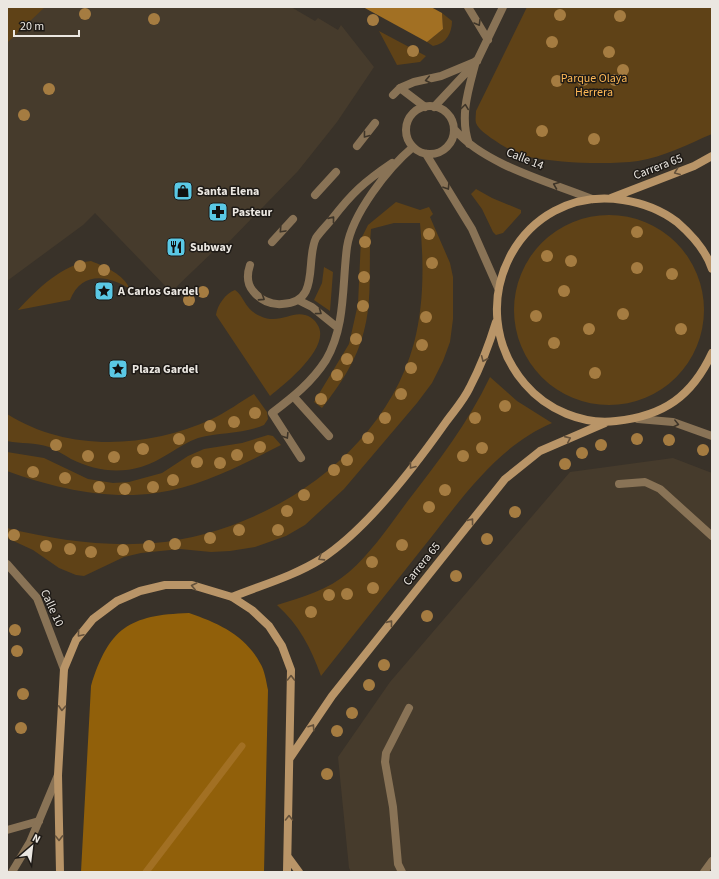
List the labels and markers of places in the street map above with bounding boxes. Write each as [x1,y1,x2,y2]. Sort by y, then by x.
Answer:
shop icon: Santa Elena [172,180,194,202]
place label: Santa Elena [197,183,259,200]
pharmacy icon: Pasteur [207,201,229,223]
place label: Pasteur [232,204,273,221]
restaurant icon: Subway [165,236,187,258]
place label: Subway [190,239,233,256]
place icon: A Carlos Gardel [93,280,115,302]
place label: A Carlos Gardel [117,283,199,300]
place icon: Plaza Gardel [107,358,129,380]
place label: Plaza Gardel [132,361,199,378]

